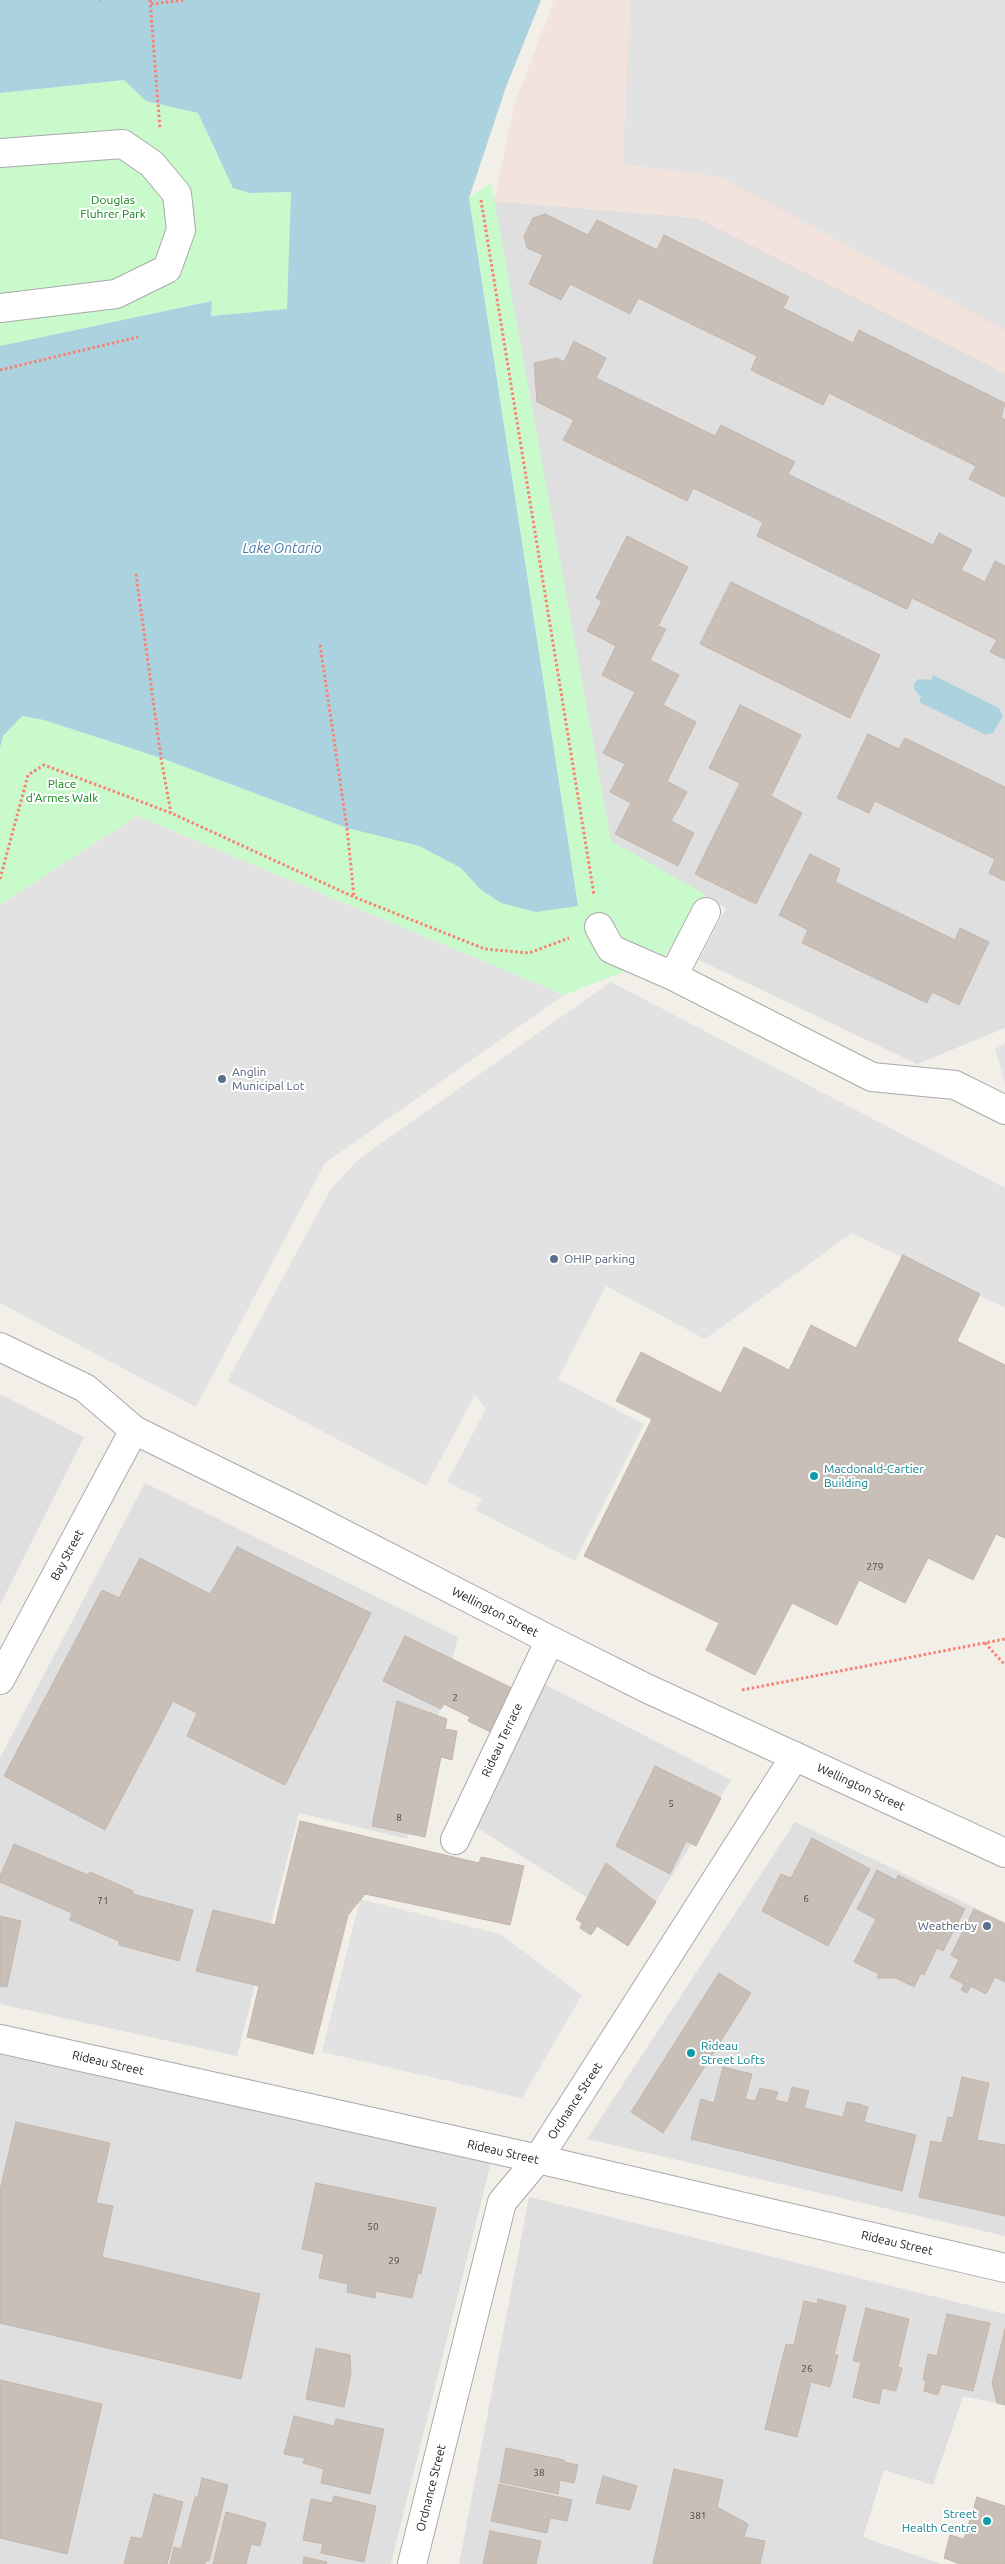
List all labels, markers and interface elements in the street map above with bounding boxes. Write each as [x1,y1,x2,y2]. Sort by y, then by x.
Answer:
park label: Douglas Fluhrer Park [80,193,146,221]
water label: Lake Ontario [243,540,321,556]
park label: Place d'Armes Walk [26,777,98,805]
place label: Anglin Municipal Lot [232,1065,304,1093]
marker: Anglin Municipal Lot [216,1073,228,1085]
place label: OHIP parking [564,1252,635,1266]
marker: OHIP parking [548,1253,560,1265]
place label: Macdonald-Cartier Building [824,1462,924,1490]
marker: Macdonald-Cartier Building [808,1470,820,1482]
street label: Bay Street [48,1527,86,1583]
house number: 279 [867,1561,883,1573]
street label: Wellington Street [449,1584,541,1640]
house number: 2 [452,1692,458,1704]
street label: Rideau Terrace [479,1701,525,1779]
street label: Wellington Street [815,1760,907,1814]
house number: 5 [668,1798,674,1810]
house number: 8 [396,1812,402,1824]
house number: 6 [803,1893,809,1905]
house number: 71 [97,1895,109,1907]
place label: Weatherby [918,1919,977,1933]
marker: Weatherby [981,1920,993,1932]
place label: Rideau Street Lofts [701,2039,765,2067]
marker: Rideau Street Lofts [685,2047,697,2059]
street label: Rideau Street [71,2048,145,2078]
street label: Ordnance Street [545,2060,605,2142]
street label: Rideau Street [466,2137,540,2167]
house number: 50 [367,2221,379,2233]
street label: Rideau Street [860,2228,934,2258]
house number: 29 [388,2255,400,2267]
house number: 26 [801,2363,813,2375]
street label: Ordnance Street [413,2443,449,2533]
house number: 38 [533,2467,545,2479]
place label: Street Health Centre [902,2507,977,2535]
house number: 381 [690,2510,706,2522]
marker: Street Health Centre [981,2515,993,2527]

